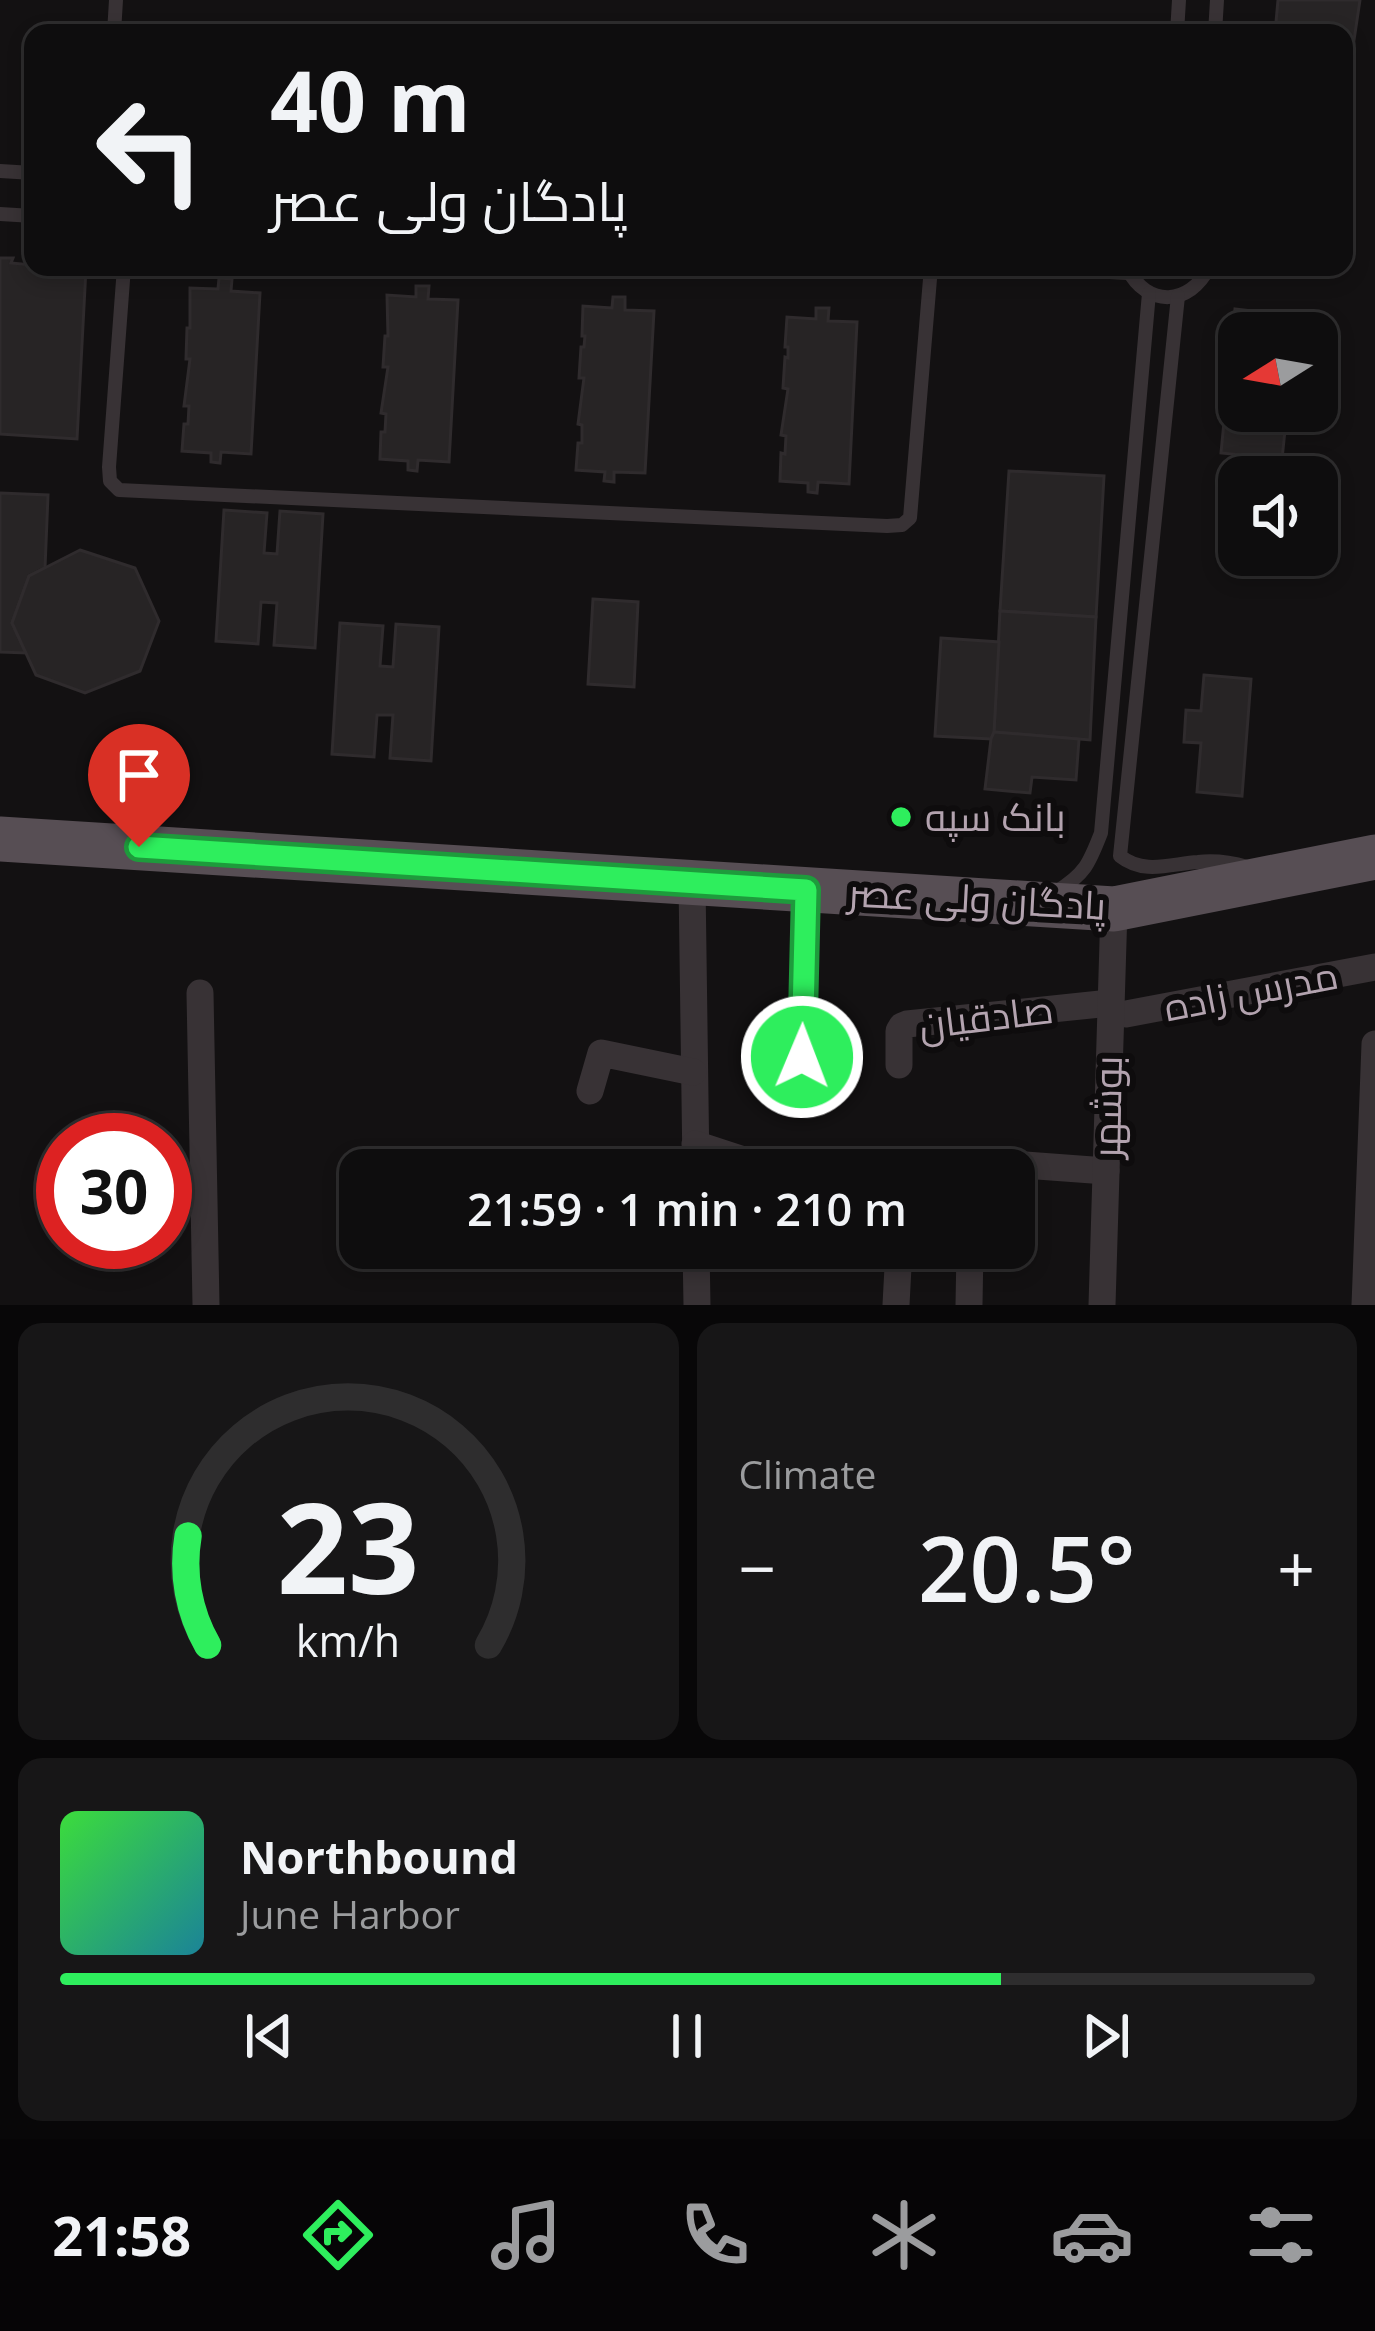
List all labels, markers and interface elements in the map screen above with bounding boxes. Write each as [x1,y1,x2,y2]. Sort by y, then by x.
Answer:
text: 40 m [270,42,470,157]
icon: left [72,72,228,228]
text: پادگان ولی عصر [270,163,627,237]
north arrow [1218,312,1338,432]
map controls [1218,312,1338,576]
button: sound [1218,456,1338,576]
pin [88,724,190,847]
icon: arrive [106,742,172,808]
place label: بانک سپه [925,789,1066,842]
marker: بانک سپه [888,804,914,830]
street label: پادگان ولی عصر [845,864,1107,932]
street label: مدرس زاده [1159,947,1342,1032]
street label: صادقیان [916,981,1056,1050]
position arrow [739,994,865,1120]
street label: بوشهر [1078,1055,1133,1161]
speed limit sign: 30 [36,1113,192,1269]
text: 21:59 · 1 min · 210 m [467,1178,907,1239]
text: Climate [739,1447,876,1500]
text: 23 [277,1461,420,1631]
text: 20.5° [918,1506,1136,1628]
text: − [739,1522,776,1612]
text: + [1277,1522,1315,1612]
text: km/h [296,1610,400,1669]
text: Northbound [240,1826,518,1887]
text: June Harbor [240,1887,460,1940]
icon: previous [236,2003,302,2069]
icon: pause [654,2003,720,2069]
icon: next [1073,2003,1139,2069]
icon: directions [296,2193,380,2277]
icon: music [484,2193,568,2277]
icon: phone [673,2193,757,2277]
icon: climate [862,2193,946,2277]
icon: car [1050,2193,1134,2277]
icon: filters [1239,2193,1323,2277]
text: 21:58 [52,2198,191,2272]

